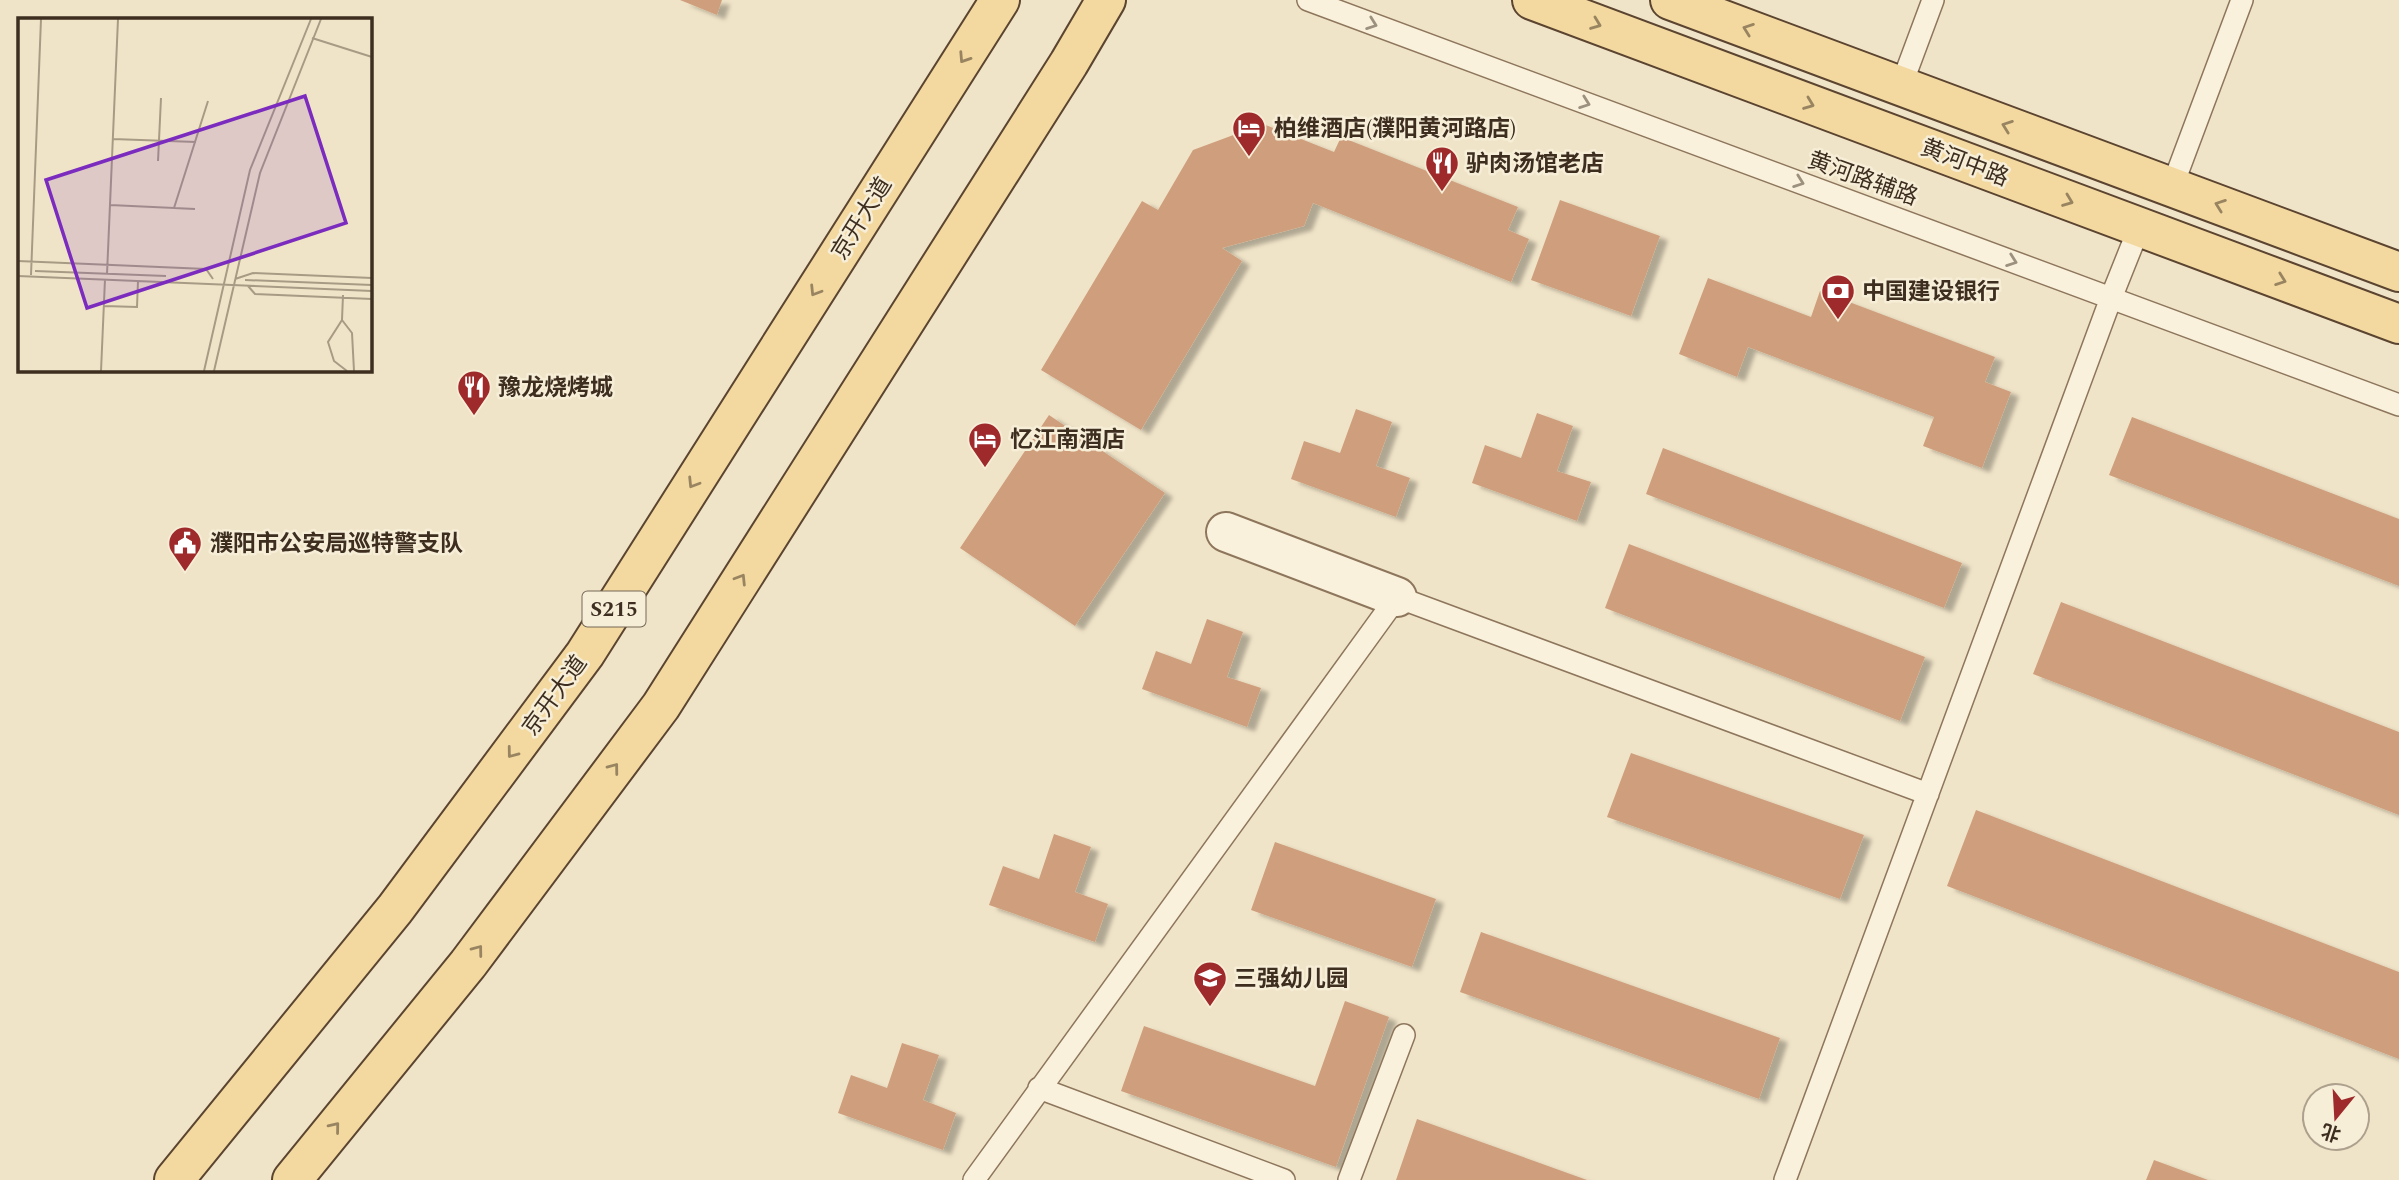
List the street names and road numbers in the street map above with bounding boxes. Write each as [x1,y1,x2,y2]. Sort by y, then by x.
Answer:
street label: 黄河中路 [1915,131,2014,196]
street label: 黄河路辅路 [1802,143,1923,216]
street label: 京开大道 [823,171,901,267]
road number: S215 [582,592,646,626]
street label: 京开大道 [514,648,596,743]

